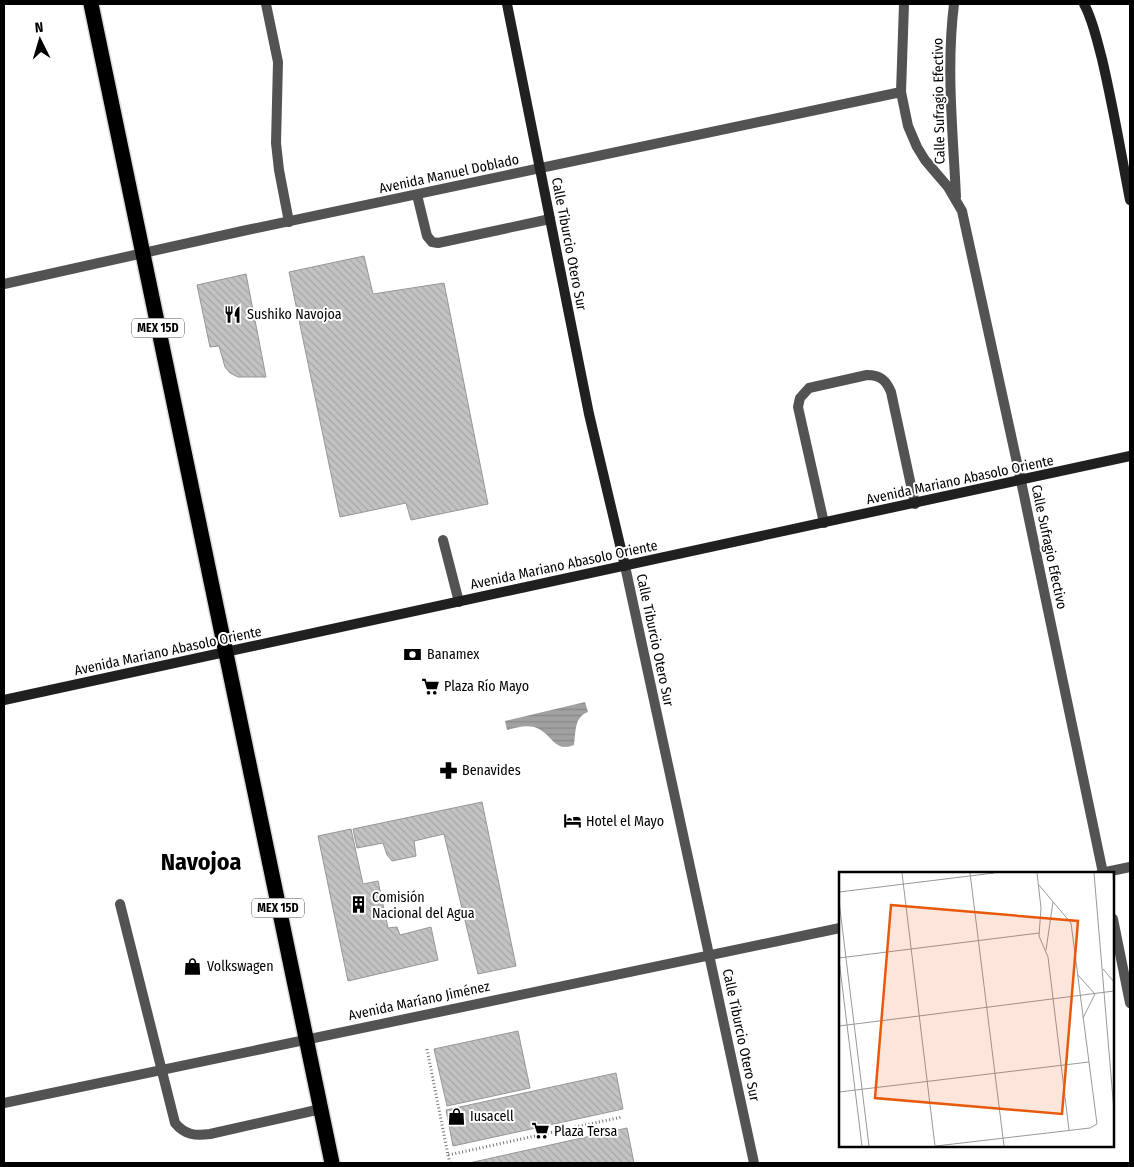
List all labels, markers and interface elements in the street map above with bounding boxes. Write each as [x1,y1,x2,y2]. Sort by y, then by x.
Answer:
north arrow [15,15,65,65]
text: N [34,19,44,36]
street label: Calle Sufragio Efectivo [929,38,949,164]
street label: Avenida Manuel Doblado [377,151,521,197]
street label: Calle Tiburcio Otero Sur [548,176,590,312]
restaurant icon: Sushiko Navojoa [223,304,243,324]
place label: Sushiko Navojoa [247,306,342,323]
road number: MEX 15D [132,318,184,338]
street label: Avenida Mariano Abasolo Oriente [865,452,1055,508]
street label: Calle Sufragio Efectivo [1028,483,1070,611]
street label: Avenida Mariano Abasolo Oriente [469,537,659,593]
street label: Calle Tiburcio Otero Sur [633,572,677,708]
street label: Avenida Mariano Abasolo Oriente [73,623,263,679]
bank icon: Banamex [403,644,423,664]
place label: Banamex [427,646,480,663]
supermarket icon: Plaza Río Mayo [420,676,440,696]
place label: Plaza Río Mayo [444,678,529,695]
pharmacy icon: Benavides [438,760,458,780]
place label: Benavides [462,762,521,779]
hotel icon: Hotel el Mayo [562,811,582,831]
place label: Hotel el Mayo [586,813,664,830]
district label: Navojoa [161,848,241,876]
inset map [839,872,1114,1147]
place label: Comisión Nacional del Agua [372,889,475,922]
building icon: Comisión Nacional del Agua [348,895,368,915]
road number: MEX 15D [252,898,304,918]
shop icon: Volkswagen [183,956,203,976]
place label: Volkswagen [207,958,274,975]
street label: Calle Tiburcio Otero Sur [719,967,763,1103]
street label: Avenida Maríano Jiménez [347,978,492,1024]
shop icon: Iusacell [446,1106,466,1126]
place label: Iusacell [470,1108,514,1125]
supermarket icon: Plaza Tersa [530,1121,550,1141]
place label: Plaza Tersa [554,1123,617,1140]

